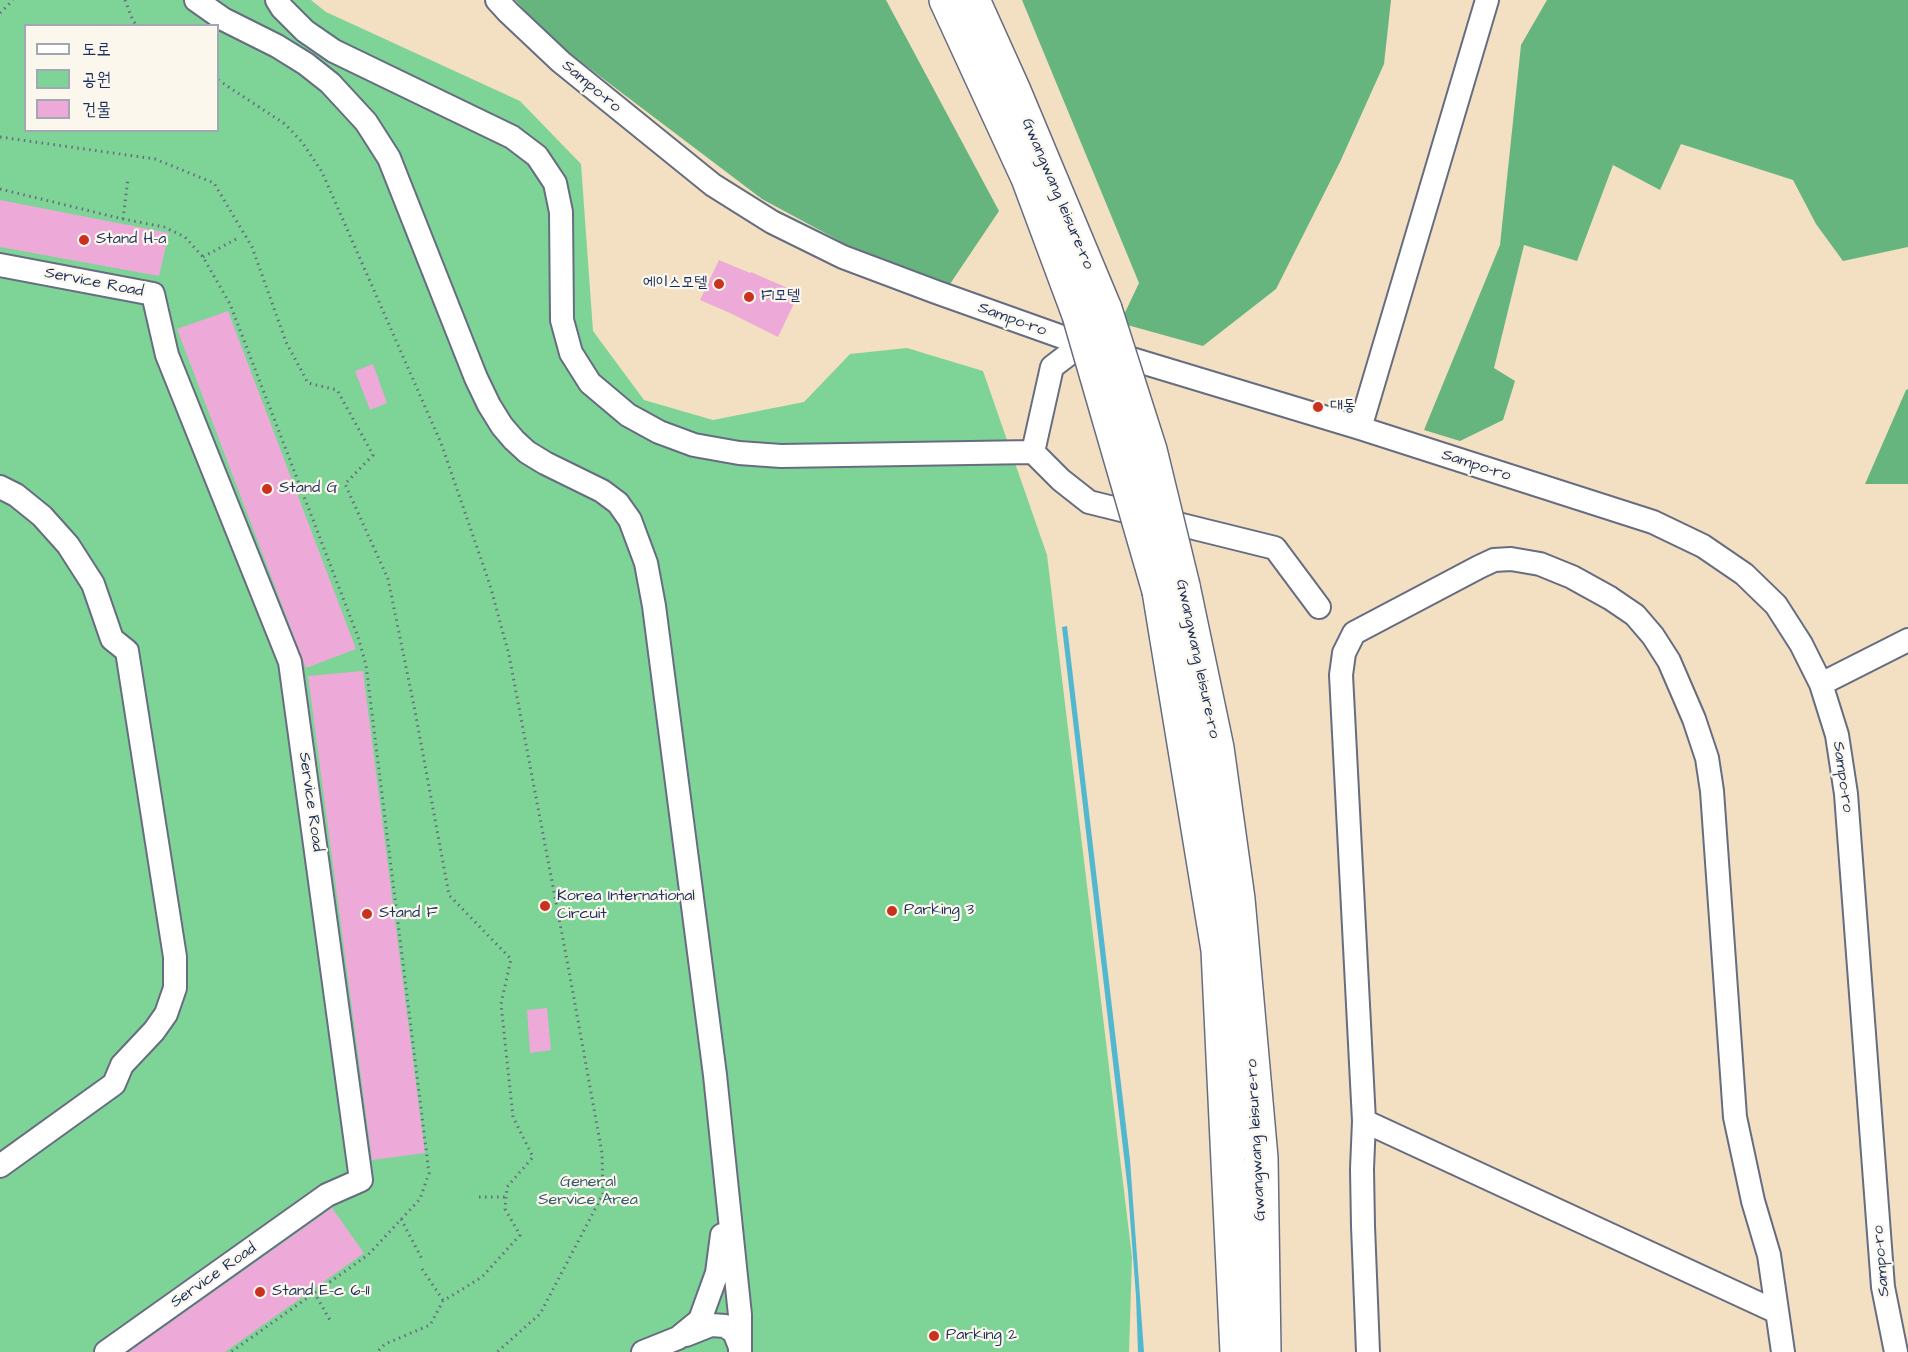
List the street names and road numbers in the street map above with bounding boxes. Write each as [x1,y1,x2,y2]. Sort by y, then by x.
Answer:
street label: Sampo-ro [557,57,625,117]
street label: Gwangwang leisure-ro [1016,116,1098,272]
street label: Service Road [43,264,145,302]
street label: Sampo-ro [975,299,1049,341]
street label: Sampo-ro [1439,446,1513,486]
street label: Gwangwang leisure-ro [1171,578,1223,740]
street label: Sampo-ro [1828,740,1856,814]
street label: Service Road [294,751,326,853]
street label: Gwangwang leisure-ro [1243,1059,1271,1221]
street label: Sampo-ro [1869,1225,1895,1297]
street label: Service Road [167,1239,261,1313]

